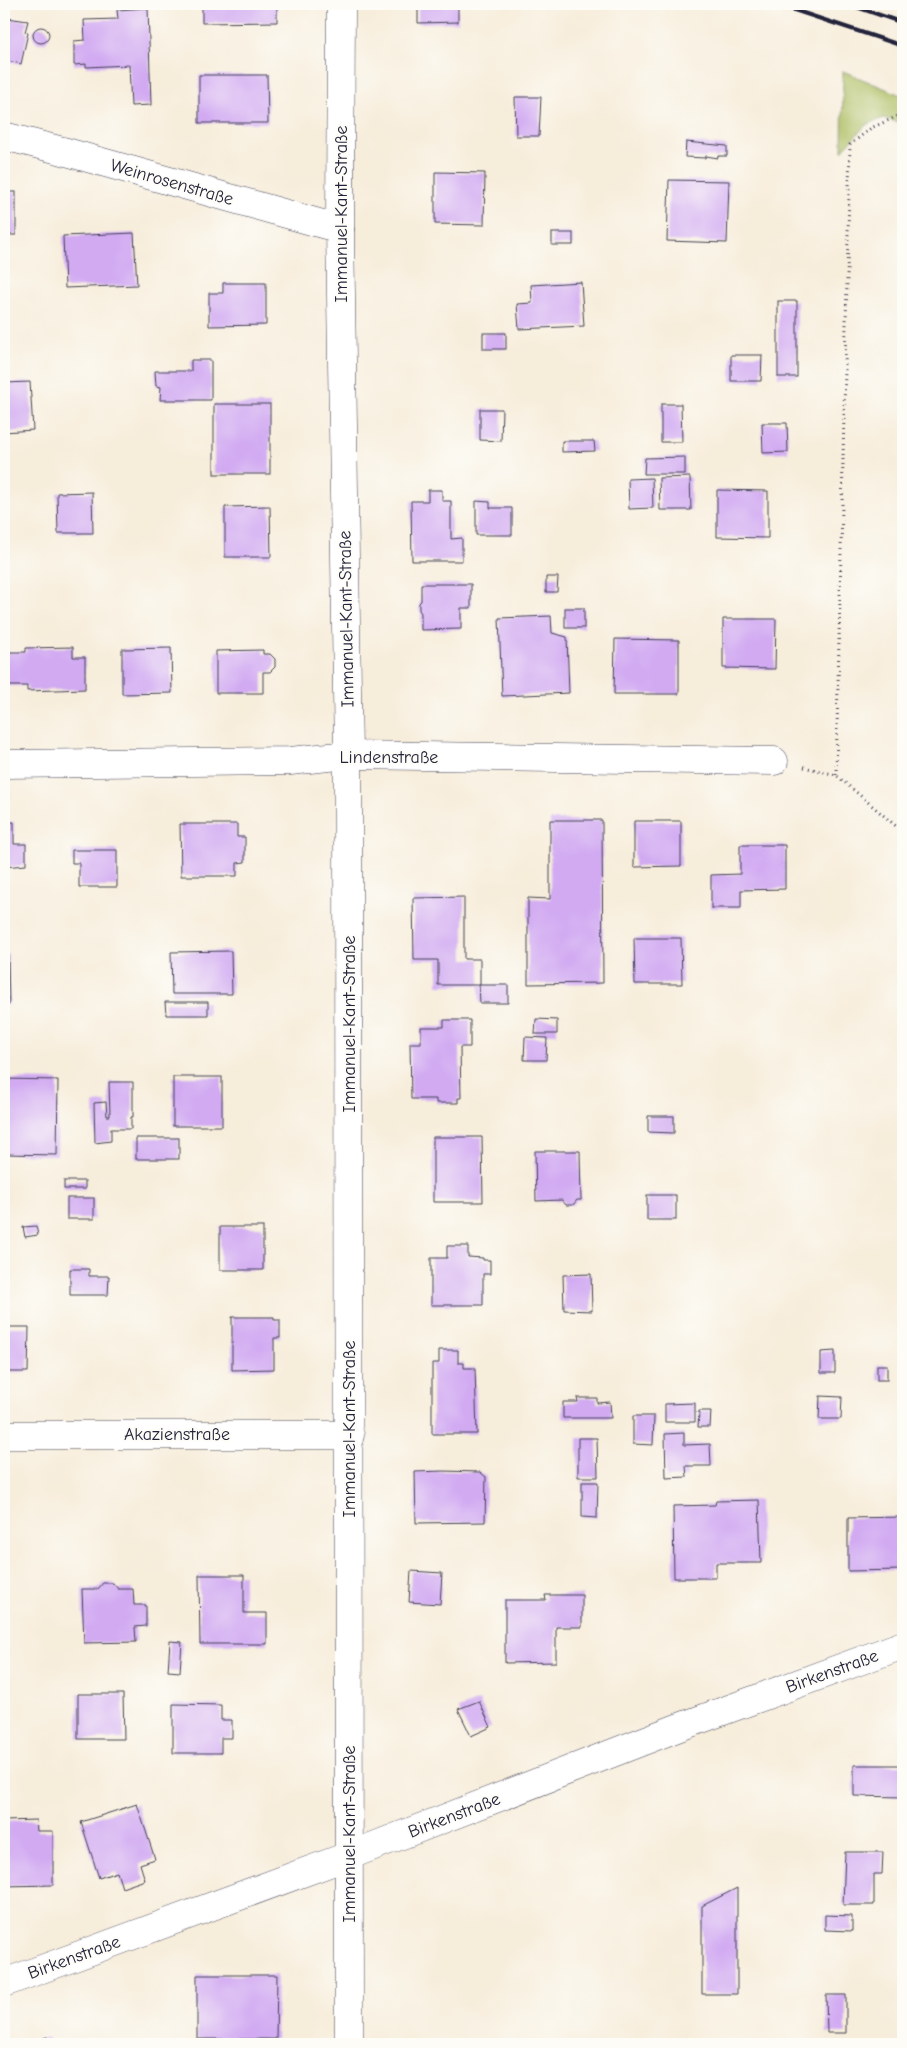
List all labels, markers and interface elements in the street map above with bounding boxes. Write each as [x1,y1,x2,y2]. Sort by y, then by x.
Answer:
street label: Immanuel-Kant-Straße [331,126,352,302]
street label: Weinrosenstraße [108,155,236,210]
street label: Immanuel-Kant-Straße [334,530,359,708]
street label: Lindenstraße [340,747,438,768]
street label: Immanuel-Kant-Straße [339,936,360,1112]
street label: Immanuel-Kant-Straße [339,1341,360,1517]
street label: Akazienstraße [124,1424,230,1445]
street label: Birkenstraße [783,1645,881,1698]
street label: Immanuel-Kant-Straße [339,1746,360,1922]
street label: Birkenstraße [405,1788,503,1843]
street label: Birkenstraße [25,1931,123,1984]

